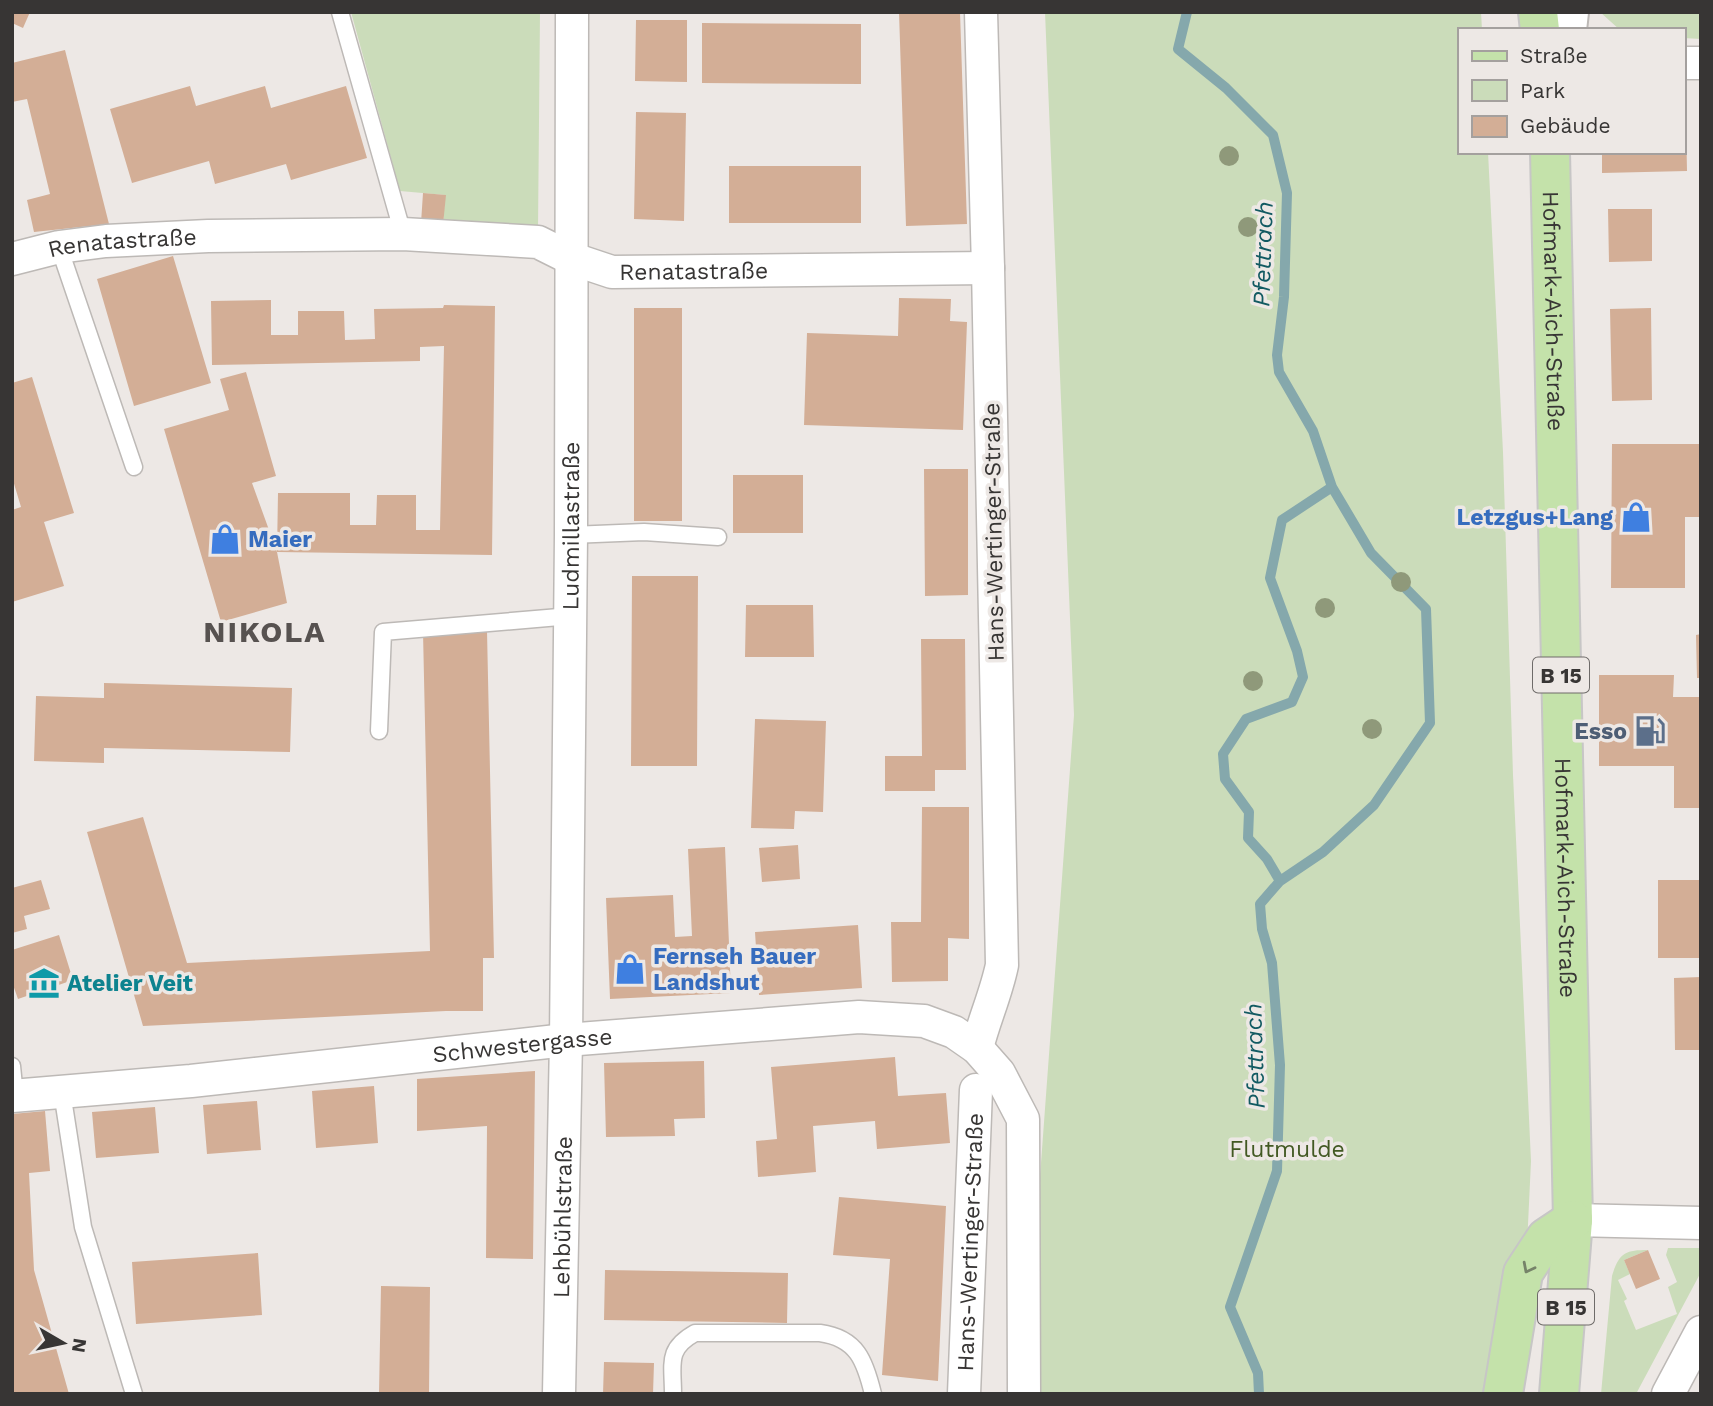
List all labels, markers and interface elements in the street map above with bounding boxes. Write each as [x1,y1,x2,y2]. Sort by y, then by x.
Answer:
legend [1458,28,1685,154]
text: Straße [1520,43,1588,68]
text: Park [1520,78,1565,103]
text: Gebäude [1520,113,1611,138]
street label: Hofmark-Aich-Straße [1537,191,1570,431]
water label: Pfettrach [1247,201,1279,307]
street label: Renatastraße [45,223,197,263]
street label: Renatastraße [619,257,768,285]
street label: Hans-Wertinger-Straße [978,402,1010,662]
street label: Ludmillastraße [557,442,585,611]
shop icon: Letzgus+Lang [1619,500,1653,534]
place label: Letzgus+Lang [1457,504,1613,531]
shop icon: Maier [208,522,242,556]
place label: Maier [248,526,312,553]
district label: NIKOLA [203,614,327,649]
road number: B 15 [1533,658,1589,692]
fuel station icon: Esso [1633,714,1667,748]
place label: Esso [1574,718,1627,745]
street label: Hofmark-Aich-Straße [1550,757,1582,998]
place label: Fernseh Bauer Landshut [653,943,816,996]
shop icon: Fernseh Bauer Landshut [613,952,647,986]
museum icon: Atelier Veit [27,966,61,1000]
place label: Atelier Veit [67,970,193,997]
water label: Pfettrach [1239,1003,1271,1109]
street label: Schwestergasse [431,1023,613,1068]
street label: Hans-Wertinger-Straße [951,1112,989,1372]
street label: Lehbühlstraße [547,1136,578,1298]
park label: Flutmulde [1229,1136,1345,1163]
one-way arrow [1522,1261,1536,1274]
road number: B 15 [1538,1290,1594,1324]
north arrow [28,1308,98,1378]
text: N [67,1337,92,1354]

